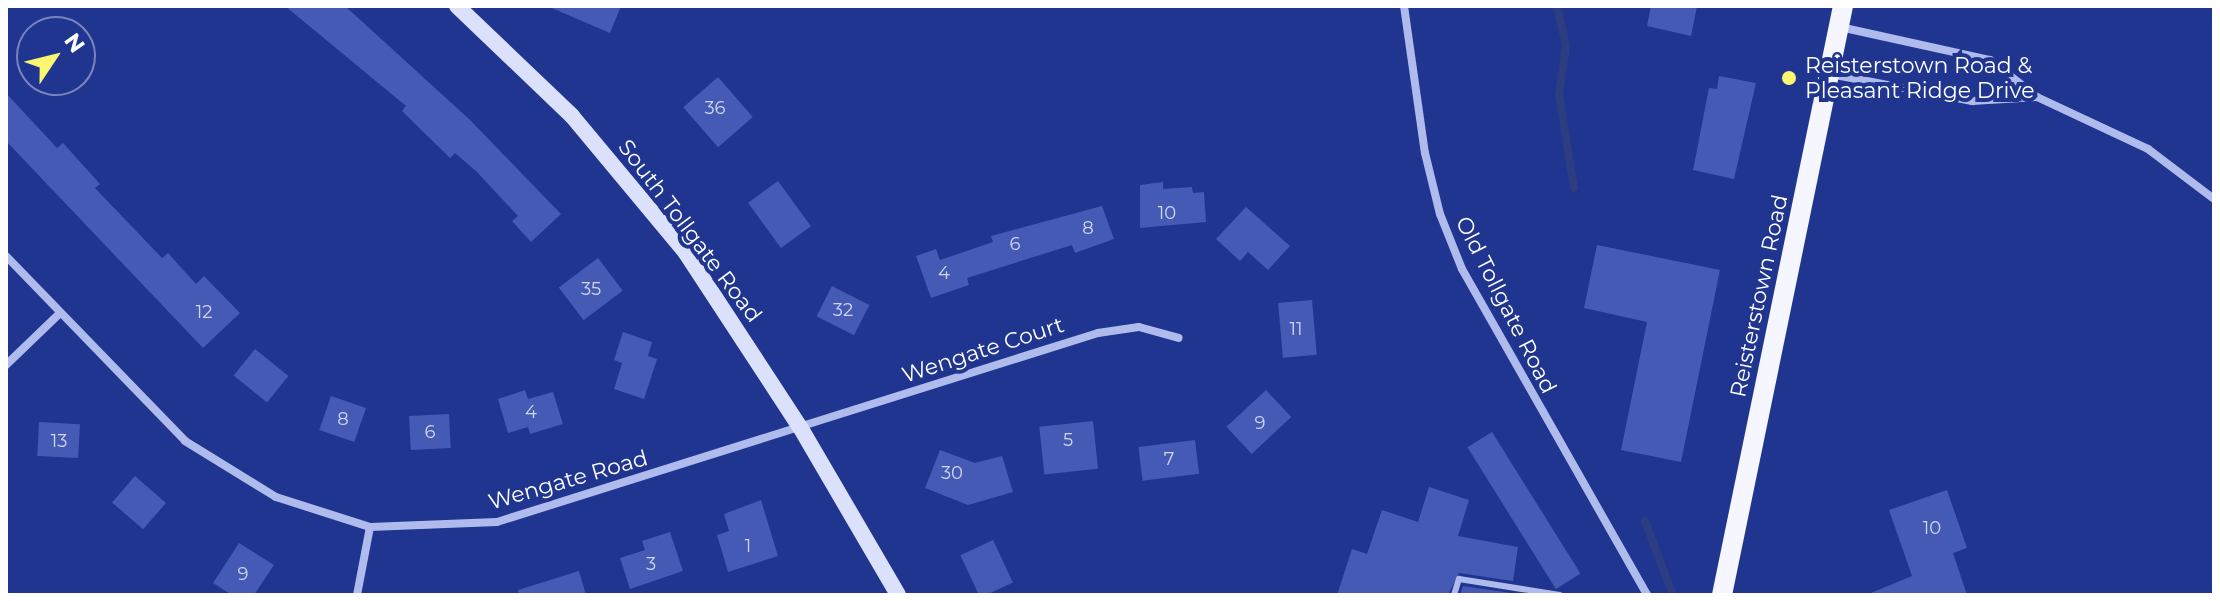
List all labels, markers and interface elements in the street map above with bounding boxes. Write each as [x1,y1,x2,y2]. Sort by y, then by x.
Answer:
north arrow [16,16,96,96]
text: N [58,28,91,58]
place label: Reisterstown Road & Pleasant Ridge Drive [1805,52,2034,104]
marker: Reisterstown Road & Pleasant Ridge Drive [1780,69,1798,87]
house number: 36 [704,97,726,119]
street label: South Tollgate Road [613,134,767,328]
street label: Reisterstown Road [1725,192,1793,400]
house number: 10 [1158,202,1176,224]
street label: Old Tollgate Road [1450,212,1562,398]
house number: 8 [1082,217,1094,239]
house number: 6 [1010,233,1020,255]
house number: 4 [938,262,950,284]
house number: 35 [581,278,601,300]
house number: 32 [833,299,853,321]
house number: 12 [196,301,212,323]
street label: Wengate Court [899,311,1067,389]
house number: 11 [1290,318,1302,340]
house number: 4 [525,401,537,423]
house number: 8 [337,408,349,430]
house number: 9 [1255,412,1265,434]
house number: 6 [425,421,435,443]
house number: 5 [1063,429,1073,451]
house number: 13 [51,430,67,452]
street label: Wengate Road [485,445,651,515]
house number: 7 [1164,448,1174,470]
house number: 30 [941,462,963,484]
house number: 10 [1923,517,1941,539]
house number: 1 [745,535,751,557]
house number: 3 [646,553,656,575]
house number: 9 [238,563,248,585]

